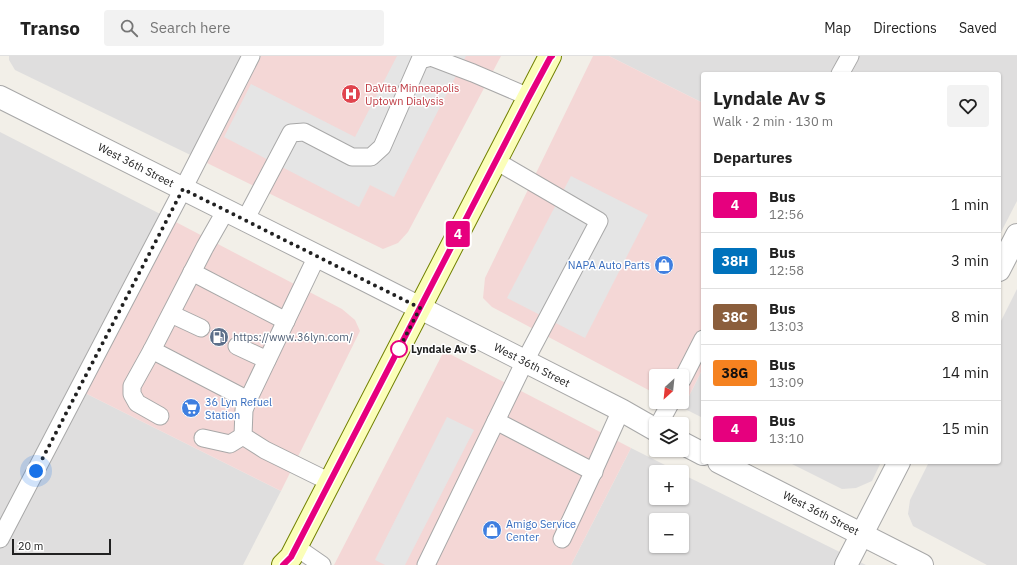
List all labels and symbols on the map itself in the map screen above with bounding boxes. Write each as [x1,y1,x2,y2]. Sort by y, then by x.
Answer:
place label: DaVita Minneapolis Uptown Dialysis [365,81,459,108]
hospital icon: DaVita Minneapolis Uptown Dialysis [340,83,362,105]
street label: West 36th Street [96,140,176,190]
line badge: 4 [445,221,471,247]
shop icon: NAPA Auto Parts [653,254,675,276]
place label: NAPA Auto Parts [568,258,650,272]
fuel station icon: https://www.36lyn.com/ [208,326,230,348]
place label: https://www.36lyn.com/ [233,330,353,344]
marker: Lyndale Av S [390,340,408,358]
street label: West 36th Street [492,340,572,390]
place label: Lyndale Av S [411,342,477,356]
north arrow [649,369,689,409]
place label: 36 Lyn Refuel Station [205,395,272,422]
supermarket icon: 36 Lyn Refuel Station [180,397,202,419]
your location [26,461,46,481]
street label: West 36th Street [781,488,861,538]
place label: Amigo Service Center [506,517,576,544]
shop icon: Amigo Service Center [481,519,503,541]
scale bar [12,537,111,556]

